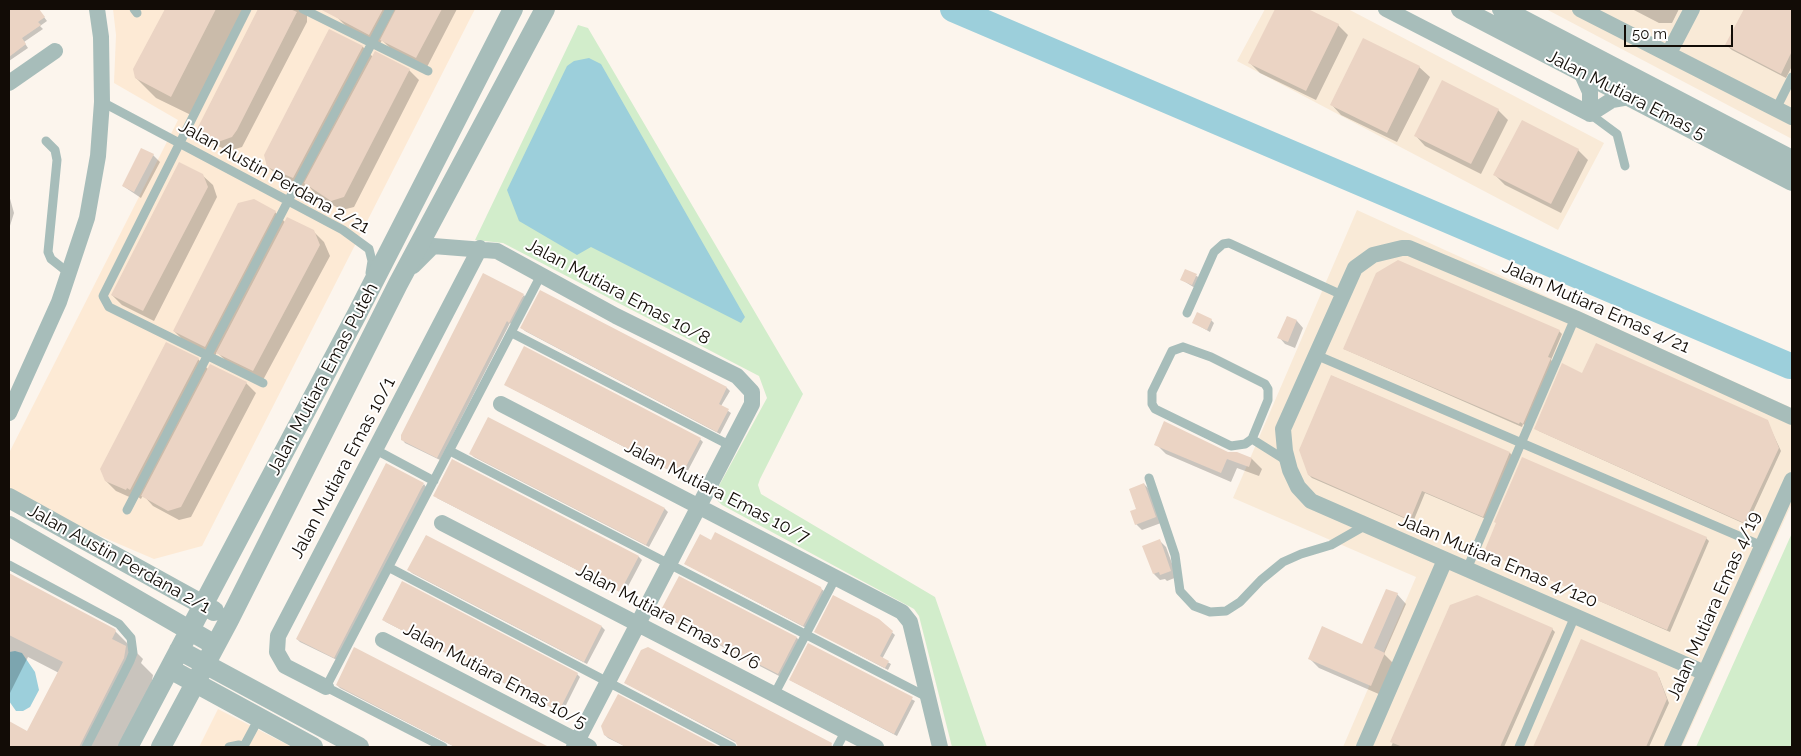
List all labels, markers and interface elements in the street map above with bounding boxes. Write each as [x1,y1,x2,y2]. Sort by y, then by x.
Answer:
scale bar [1626,15,1735,47]
text: 50 m [1632,25,1667,43]
street label: Jalan Mutiara Emas 5 [1543,46,1709,144]
street label: Jalan Austin Perdana 2/21 [175,115,373,239]
street label: Jalan Mutiara Emas 10/8 [522,234,714,350]
street label: Jalan Mutiara Emas 4/21 [1499,256,1693,358]
street label: Jalan Mutiara Emas Puteh [263,279,383,479]
street label: Jalan Mutiara Emas 10/1 [286,374,400,562]
street label: Jalan Mutiara Emas 10/7 [621,436,813,548]
street label: Jalan Austin Perdana 2/1 [24,500,214,618]
street label: Jalan Mutiara Emas 4/19 [1663,508,1765,704]
street label: Jalan Mutiara Emas 4/120 [1395,509,1601,613]
street label: Jalan Mutiara Emas 10/6 [572,559,764,675]
street label: Jalan Mutiara Emas 10/5 [400,619,590,733]

